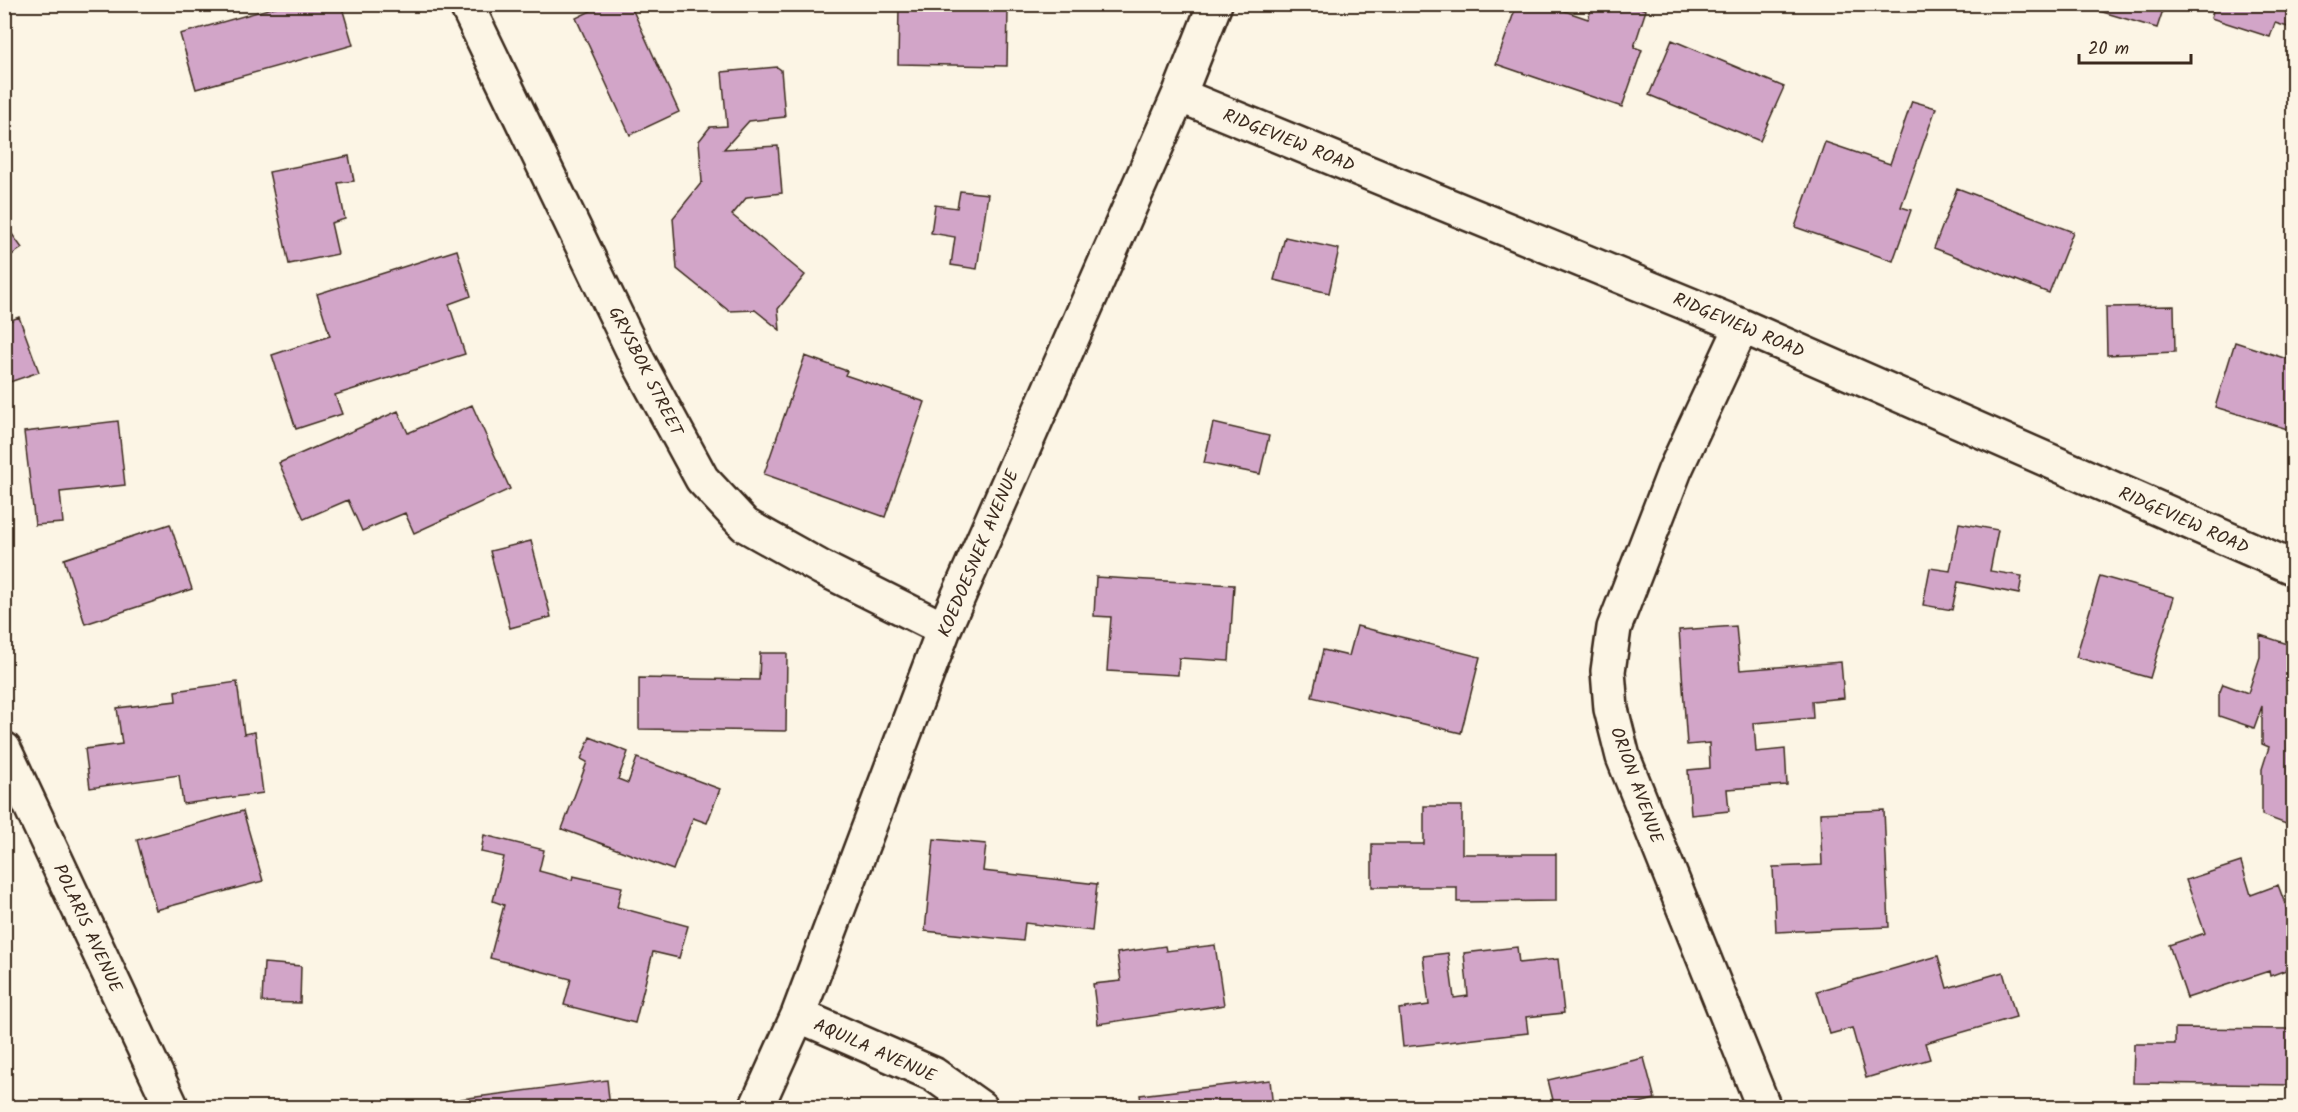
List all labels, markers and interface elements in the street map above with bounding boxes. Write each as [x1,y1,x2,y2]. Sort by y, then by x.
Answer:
scale bar [2079,27,2192,65]
text: 20 m [2088,35,2129,64]
street label: RIDGEVIEW ROAD [1218,102,1359,181]
street label: RIDGEVIEW ROAD [1668,286,1809,367]
street label: GRYSBOK STREET [599,302,690,443]
street label: KOEDOESNEK AVENUE [931,465,1028,642]
street label: RIDGEVIEW ROAD [2113,480,2254,563]
street label: ORION AVENUE [1601,723,1670,848]
street label: POLARIS AVENUE [44,860,129,998]
street label: AQUILA AVENUE [808,1011,941,1092]

